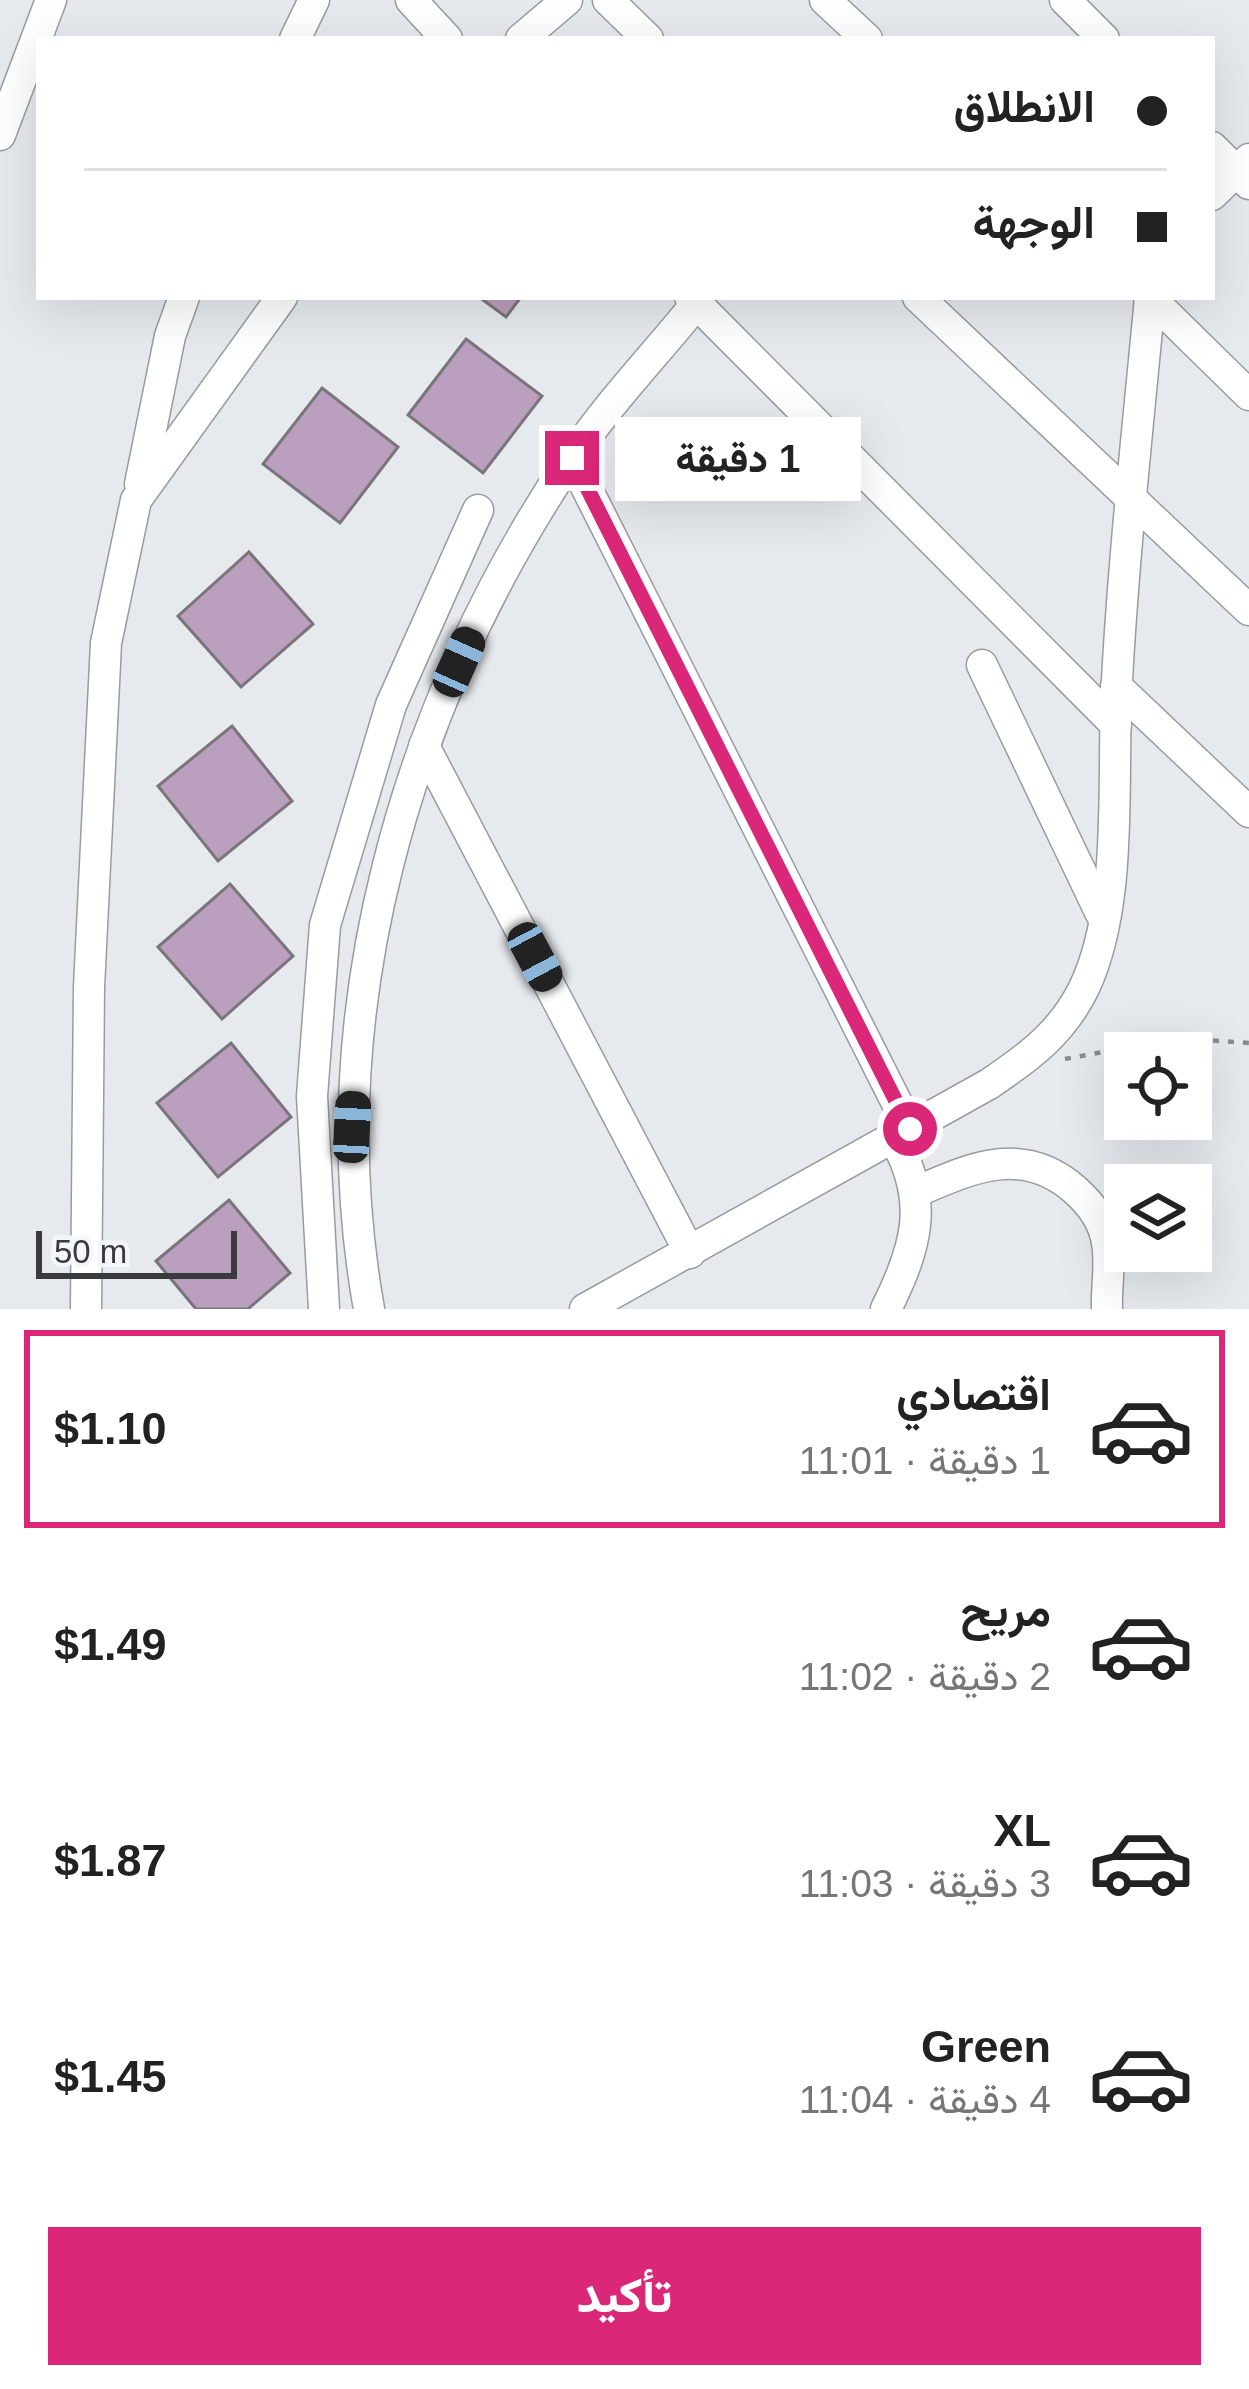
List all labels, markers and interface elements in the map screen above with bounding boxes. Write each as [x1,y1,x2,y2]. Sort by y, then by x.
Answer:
text: الانطلاق [954,81,1095,132]
text: الوجهة [973,197,1095,248]
callout: 1 دقيقة [614,416,860,500]
route end [545,431,599,485]
text: 1 دقيقة [676,437,800,480]
car [428,622,490,702]
car [502,917,568,997]
map controls [1104,1032,1212,1272]
button: locate [1104,1032,1212,1140]
car [332,1090,372,1164]
route start [883,1102,937,1156]
button: layers [1104,1164,1212,1272]
scale bar [36,1225,237,1278]
text: 50 m [54,1233,127,1270]
text: اقتصادي [896,1369,1051,1420]
icon: car [1087,1375,1195,1483]
text: $1.10 [54,1403,167,1454]
text: 1 دقيقة · 11:01 [799,1439,1051,1482]
text: مريح [960,1585,1051,1636]
icon: car [1087,1591,1195,1699]
text: $1.49 [54,1619,167,1670]
text: 2 دقيقة · 11:02 [799,1655,1051,1698]
text: XL [993,1805,1051,1856]
icon: car [1087,1807,1195,1915]
text: $1.87 [54,1835,167,1886]
text: 3 دقيقة · 11:03 [799,1862,1051,1905]
text: Green [921,2021,1051,2072]
icon: car [1087,2023,1195,2131]
text: $1.45 [54,2051,167,2102]
text: 4 دقيقة · 11:04 [799,2078,1051,2121]
button: تأكيد [48,2227,1201,2365]

